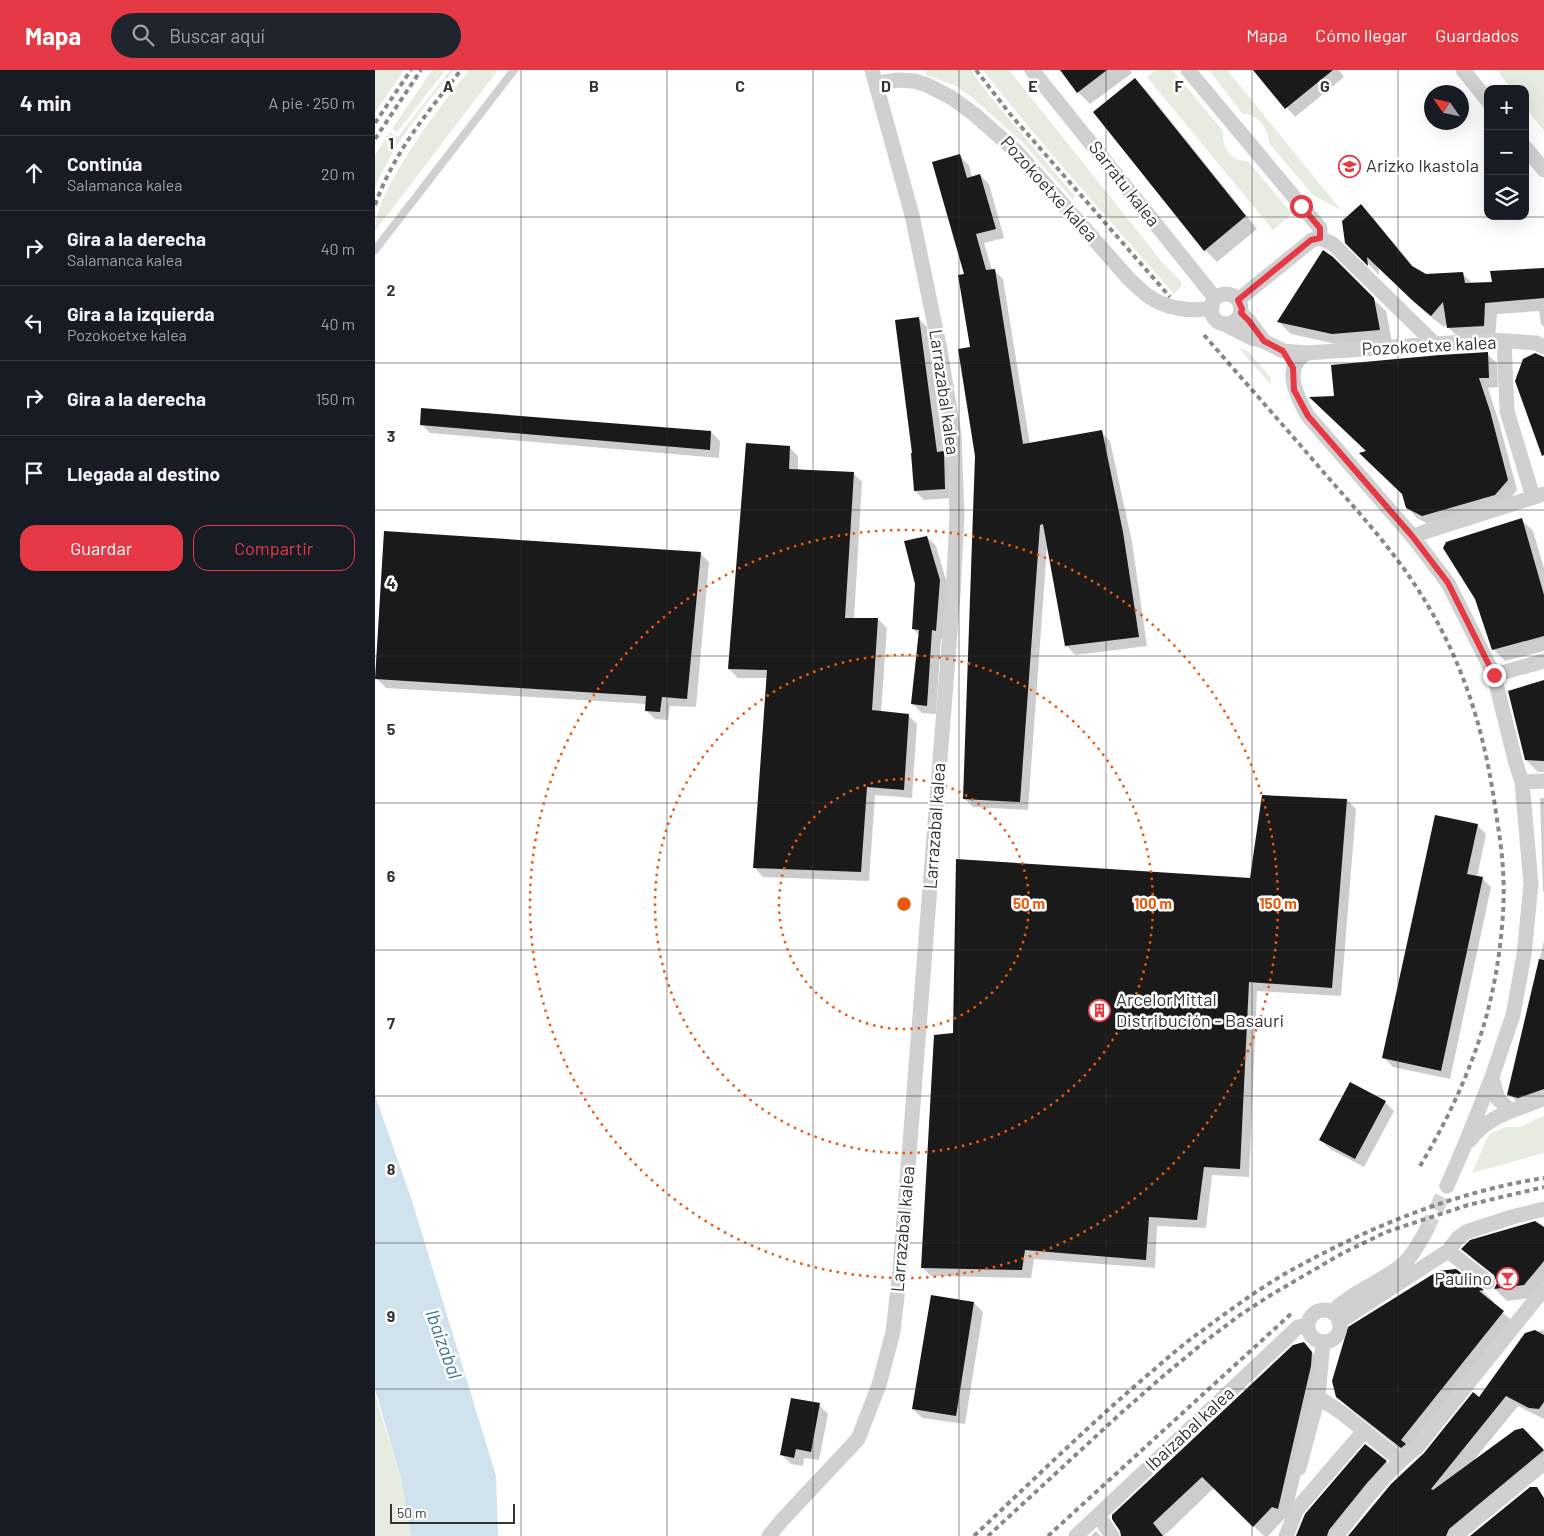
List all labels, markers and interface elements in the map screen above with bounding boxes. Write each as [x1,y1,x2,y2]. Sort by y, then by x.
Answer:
search box [111,13,461,58]
text: Mapa [25,21,81,50]
icon: search [129,21,157,49]
text: Buscar aquí [169,24,265,47]
text: Mapa [1246,24,1287,46]
text: Cómo llegar [1315,24,1407,46]
text: Guardados [1435,24,1519,46]
text: A [443,76,454,95]
text: B [589,76,599,95]
text: C [735,76,745,95]
text: D [881,76,891,95]
text: E [1028,76,1038,95]
text: F [1175,76,1184,95]
text: G [1320,76,1330,95]
north arrow [1424,85,1469,130]
map controls [1484,85,1529,220]
button: + [1484,85,1529,130]
text: 4 min [20,90,71,115]
text: A pie · 250 m [269,93,355,112]
button: − [1484,130,1529,175]
street label: Pozokoetxe kalea [996,131,1103,246]
text: 1 [388,133,394,152]
street label: Sarratu kalea [1085,136,1165,231]
text: Continúa [67,152,142,175]
school or university icon: Arizko Ikastola [1338,154,1362,178]
place label: Arizko Ikastola [1366,154,1479,176]
icon: ahead [20,159,48,187]
text: 20 m [321,164,355,183]
text: Salamanca kalea [67,175,182,194]
button: layers [1484,175,1529,220]
route start [1290,195,1313,218]
text: Gira a la derecha [67,227,206,250]
icon: right [20,234,48,262]
text: 40 m [321,239,355,258]
text: Salamanca kalea [67,250,182,269]
text: 2 [387,280,396,299]
text: Gira a la izquierda [67,302,215,325]
icon: left [20,309,48,337]
text: 40 m [321,314,355,333]
text: Pozokoetxe kalea [67,325,187,344]
street label: Larrazabal kalea [925,328,965,456]
street label: Pozokoetxe kalea [1361,330,1497,360]
icon: right [20,384,48,412]
text: Gira a la derecha [67,387,206,410]
text: 150 m [316,389,355,408]
text: 3 [387,426,395,445]
icon: arrive [20,459,48,487]
text: Llegada al destino [67,462,220,485]
button: Guardar [20,525,183,571]
button: Compartir [193,525,355,571]
text: 4 [386,573,396,592]
route end [1483,664,1506,687]
text: 5 [387,719,396,738]
street label: Larrazabal kalea [919,762,949,890]
text: 6 [387,866,396,885]
text: 50 m [1013,894,1045,912]
text: 100 m [1134,894,1172,912]
text: 150 m [1259,894,1297,912]
centre of rings [895,895,913,913]
place label: ArcelorMittal Distribución - Basauri [1116,988,1284,1031]
building icon: ArcelorMittal Distribución - Basauri [1088,998,1112,1022]
text: 7 [387,1013,395,1032]
text: 8 [387,1159,396,1178]
street label: Larrazabal kalea [886,1165,918,1293]
place label: Paulino [1434,1267,1492,1289]
bar icon: Paulino [1496,1267,1520,1291]
text: 9 [387,1306,395,1325]
water label: Ibaizabal [421,1306,468,1382]
street label: Ibaizabal kalea [1140,1382,1238,1475]
scale bar [390,1501,515,1524]
text: 50 m [397,1504,426,1521]

